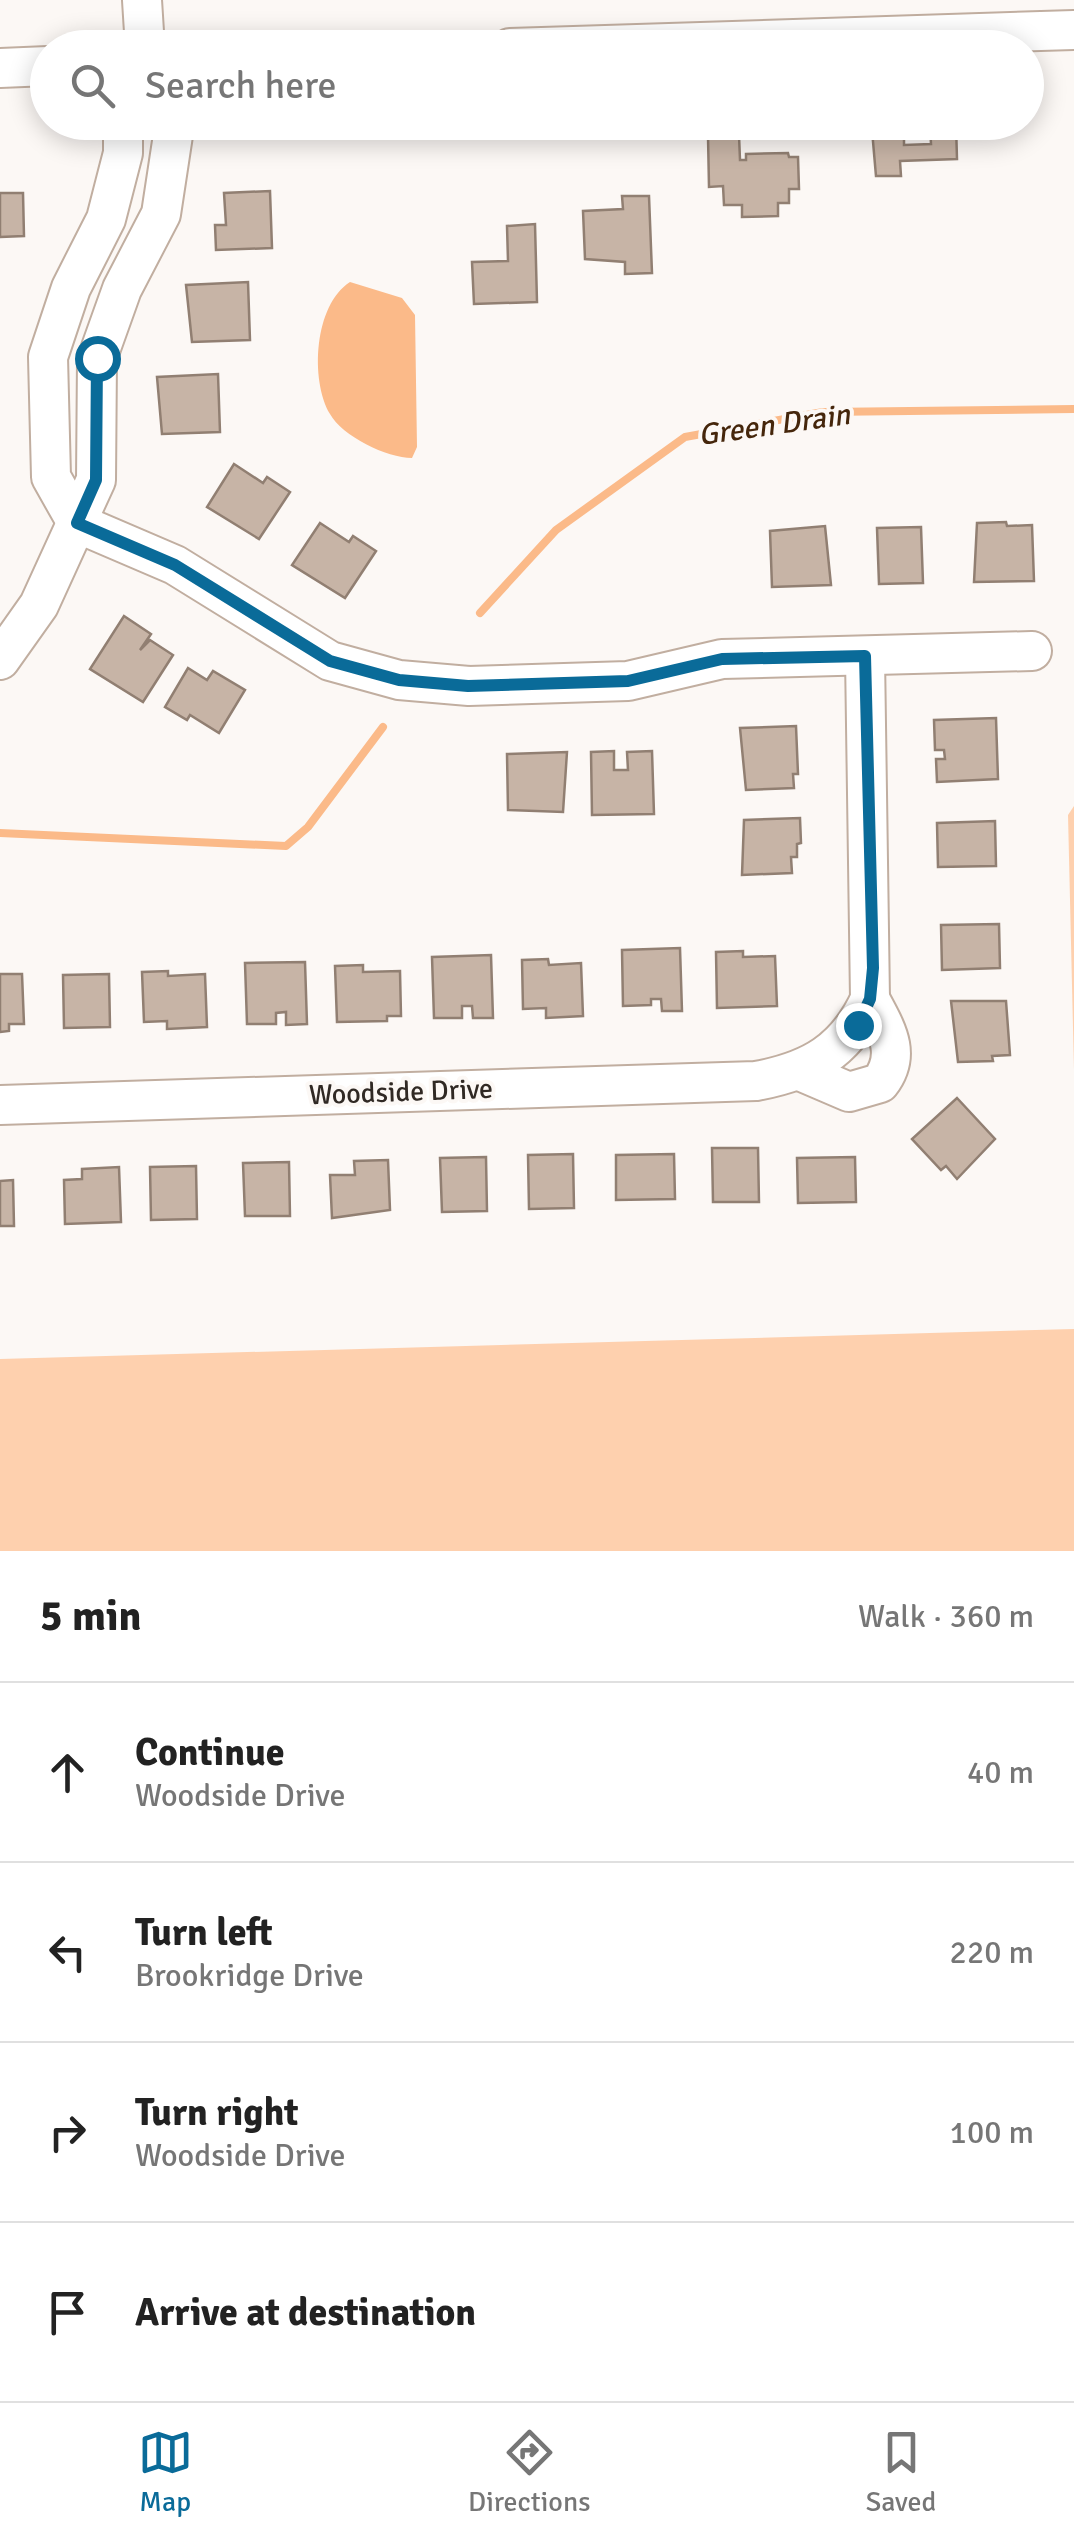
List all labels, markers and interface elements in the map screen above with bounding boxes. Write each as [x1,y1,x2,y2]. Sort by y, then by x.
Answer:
search box [30,30,1044,140]
icon: search [65,58,120,113]
text: Search here [145,62,337,109]
route start [75,336,121,382]
water label: Green Drain [696,396,854,454]
route end [836,1003,882,1049]
street label: Woodside Drive [308,1072,494,1112]
text: 5 min [40,1591,141,1642]
text: Walk · 360 m [858,1597,1034,1636]
text: Continue [135,1729,285,1776]
icon: ahead [40,1745,95,1800]
text: 40 m [967,1753,1034,1792]
text: Woodside Drive [135,1776,346,1815]
text: Turn left [135,1909,273,1956]
icon: left [40,1925,95,1980]
text: 220 m [950,1933,1034,1972]
text: Brookridge Drive [135,1956,364,1995]
text: Turn right [135,2089,299,2136]
icon: right [40,2105,95,2160]
text: 100 m [950,2113,1034,2152]
text: Woodside Drive [135,2136,346,2175]
icon: arrive [40,2285,95,2340]
text: Arrive at destination [135,2289,476,2336]
tab: Map [138,2425,193,2519]
tab: Directions [468,2425,590,2519]
tab: Saved [866,2425,936,2519]

